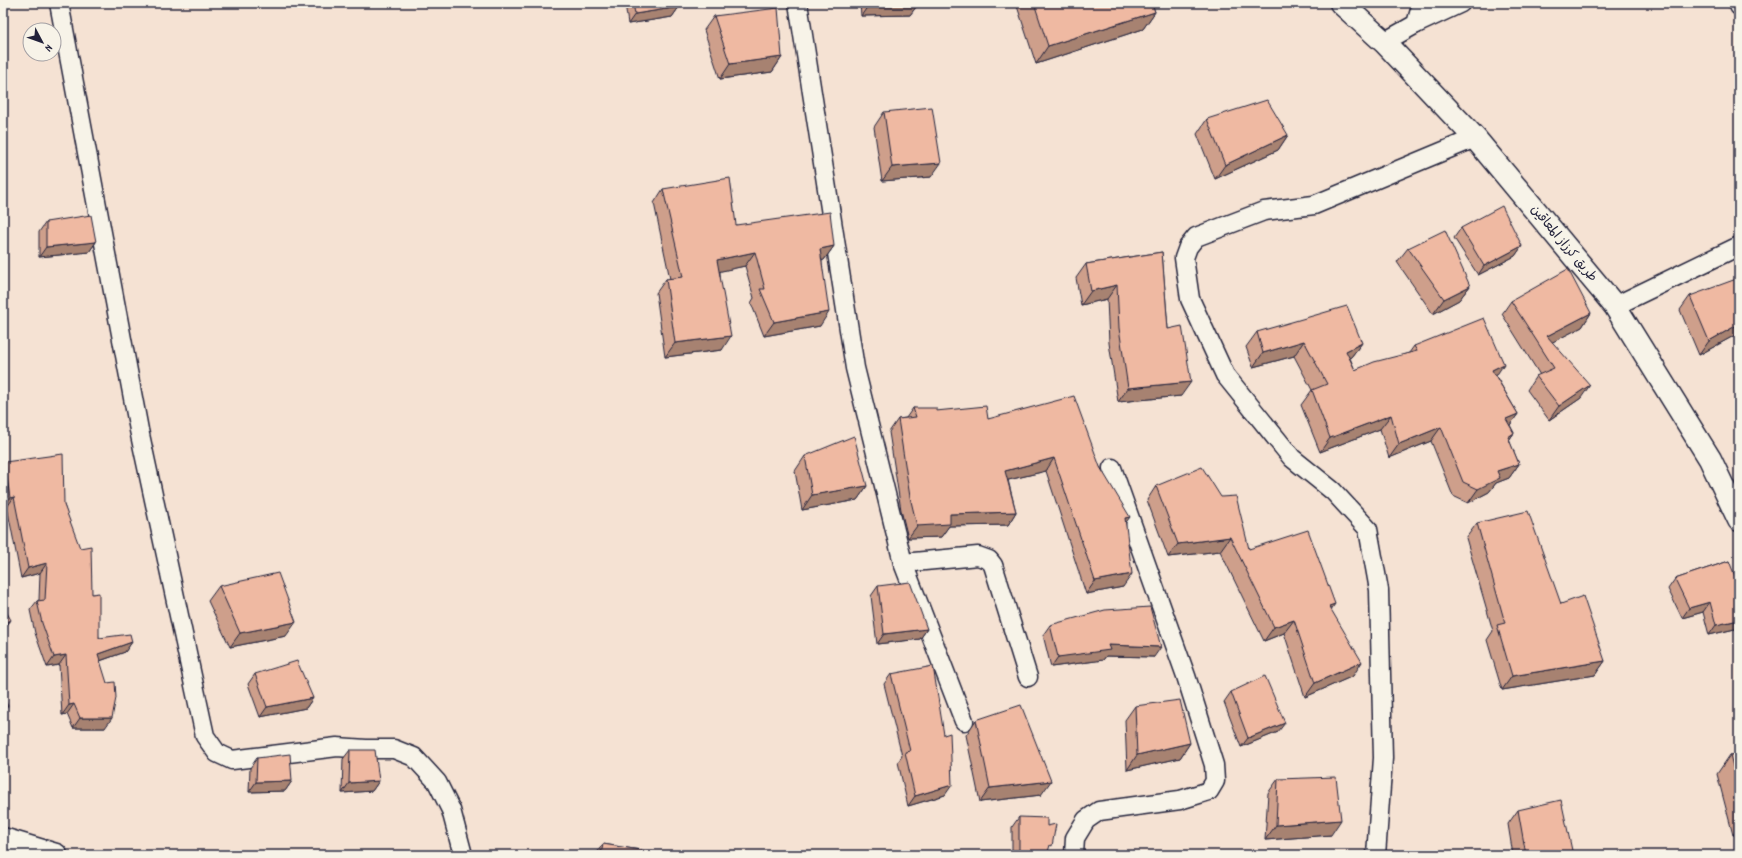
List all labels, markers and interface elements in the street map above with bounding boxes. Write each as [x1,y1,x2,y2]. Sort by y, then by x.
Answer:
north arrow [22,22,62,62]
text: N [40,40,56,55]
street label: طريق كرزاز المعاقين [1525,201,1601,287]

